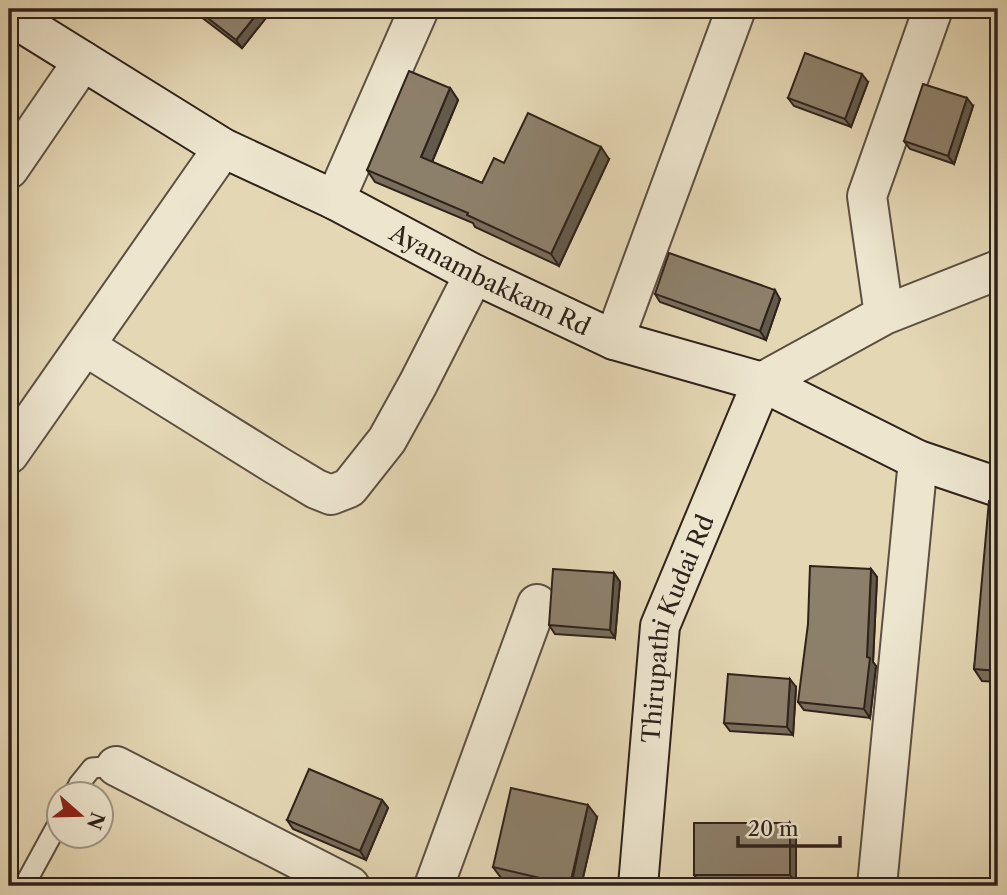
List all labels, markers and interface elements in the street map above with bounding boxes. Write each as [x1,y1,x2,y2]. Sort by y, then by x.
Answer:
street label: Ayanambakkam Rd [384,217,595,341]
street label: Thirupathi Kudai Rd [636,510,720,744]
north arrow [46,780,116,850]
scale bar [738,804,839,848]
text: N [82,809,109,832]
text: 20 m [748,816,799,841]

